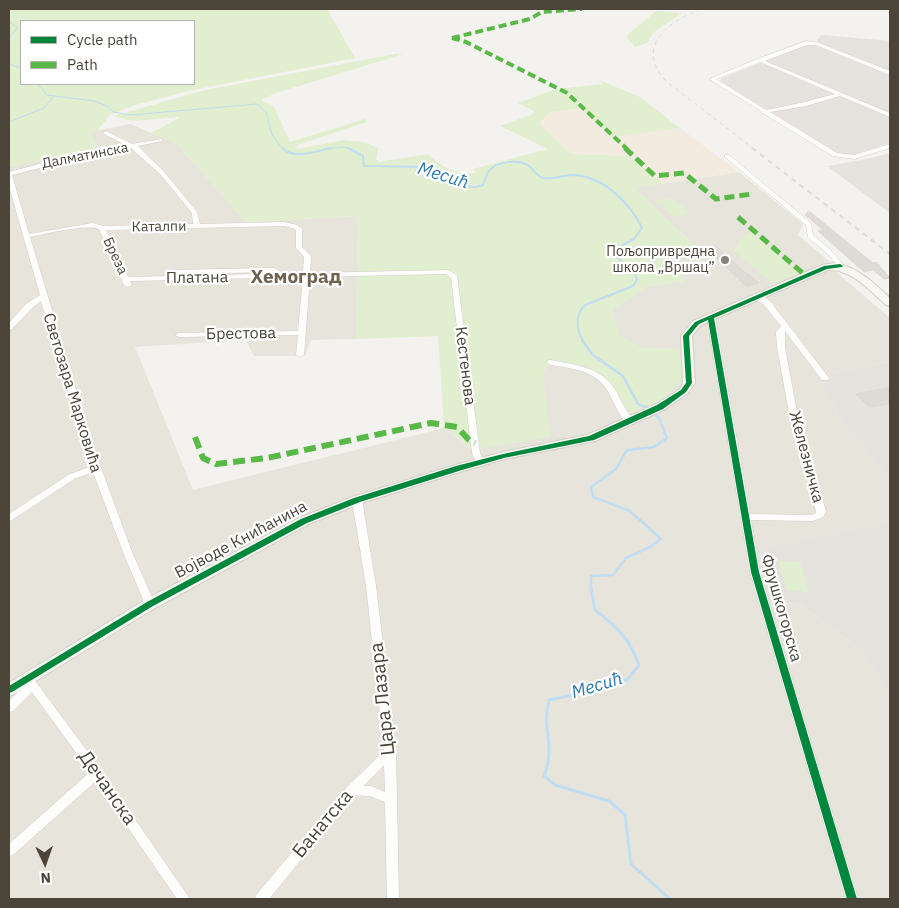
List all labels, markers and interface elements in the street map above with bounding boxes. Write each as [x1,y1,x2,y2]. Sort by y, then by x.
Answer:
legend [20,20,195,85]
text: Cycle path [67,30,138,49]
text: Path [67,55,98,74]
street label: Далматинска [40,139,130,173]
water label: Месић [415,158,471,194]
street label: Каталпи [132,218,186,236]
street label: Бреза [99,235,131,277]
place label: Пољопривредна школа „Вршац” [606,244,715,276]
marker: Пољопривредна школа „Вршац” [719,254,731,266]
district label: Хемоград [251,267,341,289]
street label: Платана [166,268,228,288]
street label: Светозара Марковића [39,311,105,475]
street label: Брестова [206,324,276,344]
street label: Кестенова [451,326,479,406]
street label: Железничка [785,409,827,505]
street label: Војводе Книћанина [172,497,310,583]
street label: Фрушкогорска [756,552,806,664]
street label: Цара Лазара [366,641,400,757]
water label: Месић [569,668,625,704]
street label: Дечанска [73,746,141,830]
street label: Банатска [288,785,358,863]
north arrow [20,838,70,888]
text: N [40,869,51,887]

